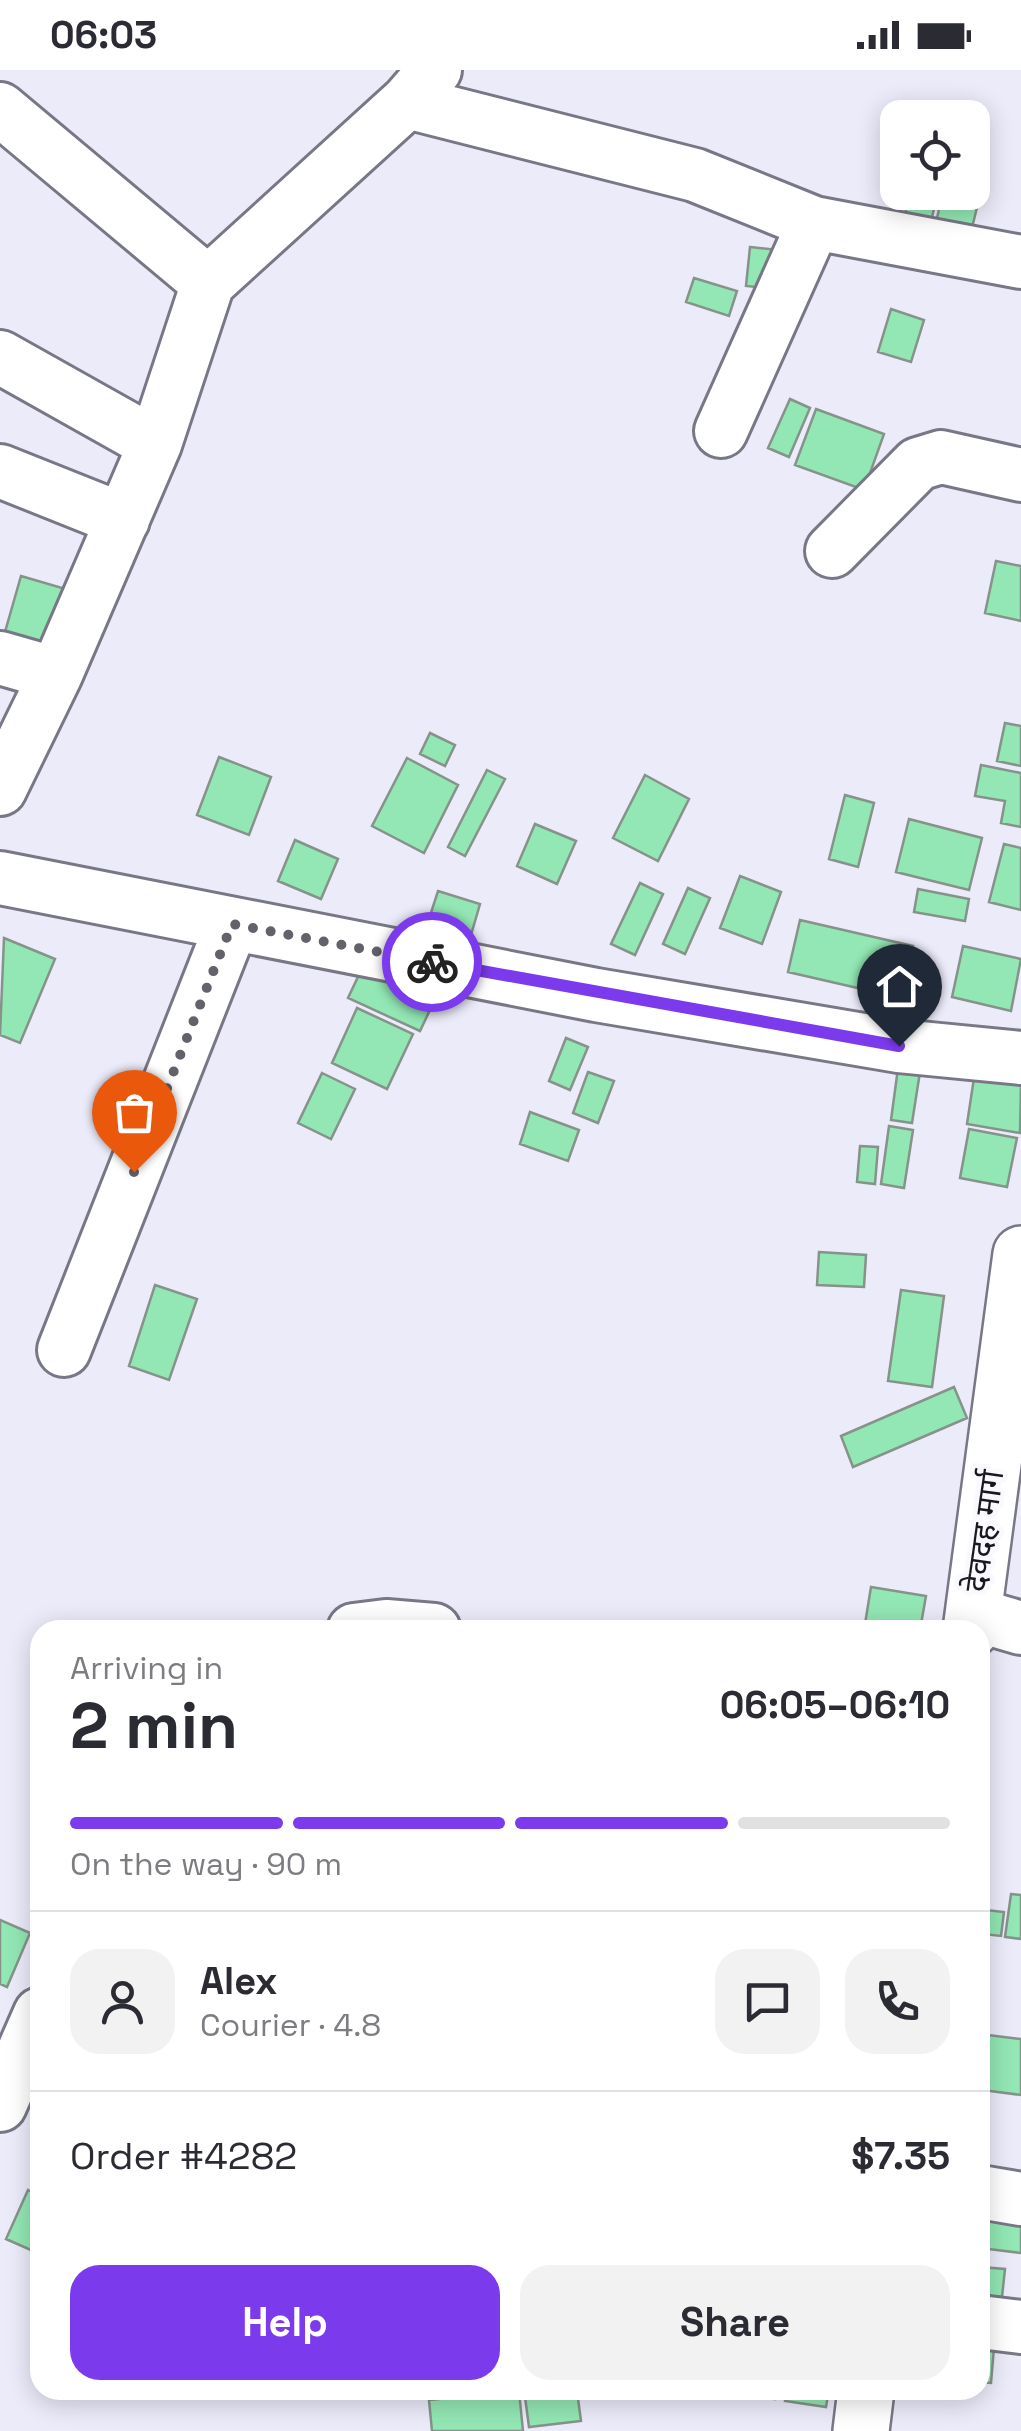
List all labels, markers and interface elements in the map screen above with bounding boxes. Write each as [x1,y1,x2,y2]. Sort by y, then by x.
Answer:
text: 06:03 [50,11,157,59]
map controls [880,100,990,210]
button: locate [880,100,990,210]
courier [382,912,482,1012]
icon: bike [405,935,460,990]
pin [857,944,942,1047]
icon: home [872,959,927,1014]
pin [92,1070,177,1173]
icon: bag [107,1085,162,1140]
street label: देवदह मार्ग [956,1467,1012,1594]
text: Arriving in [70,1648,223,1688]
text: 06:05–06:10 [720,1681,950,1729]
text: 2 min [70,1684,238,1767]
text: On the way · 90 m [70,1844,342,1884]
button: person [70,1949,175,2054]
button: chat [715,1949,820,2054]
button: phone [845,1949,950,2054]
text: Alex [200,1957,277,2005]
text: Courier · 4.8 [200,2005,381,2045]
text: Order #4282 [70,2132,297,2180]
text: $7.35 [851,2132,950,2180]
button: Help [70,2265,500,2380]
button: Share [520,2265,950,2380]

